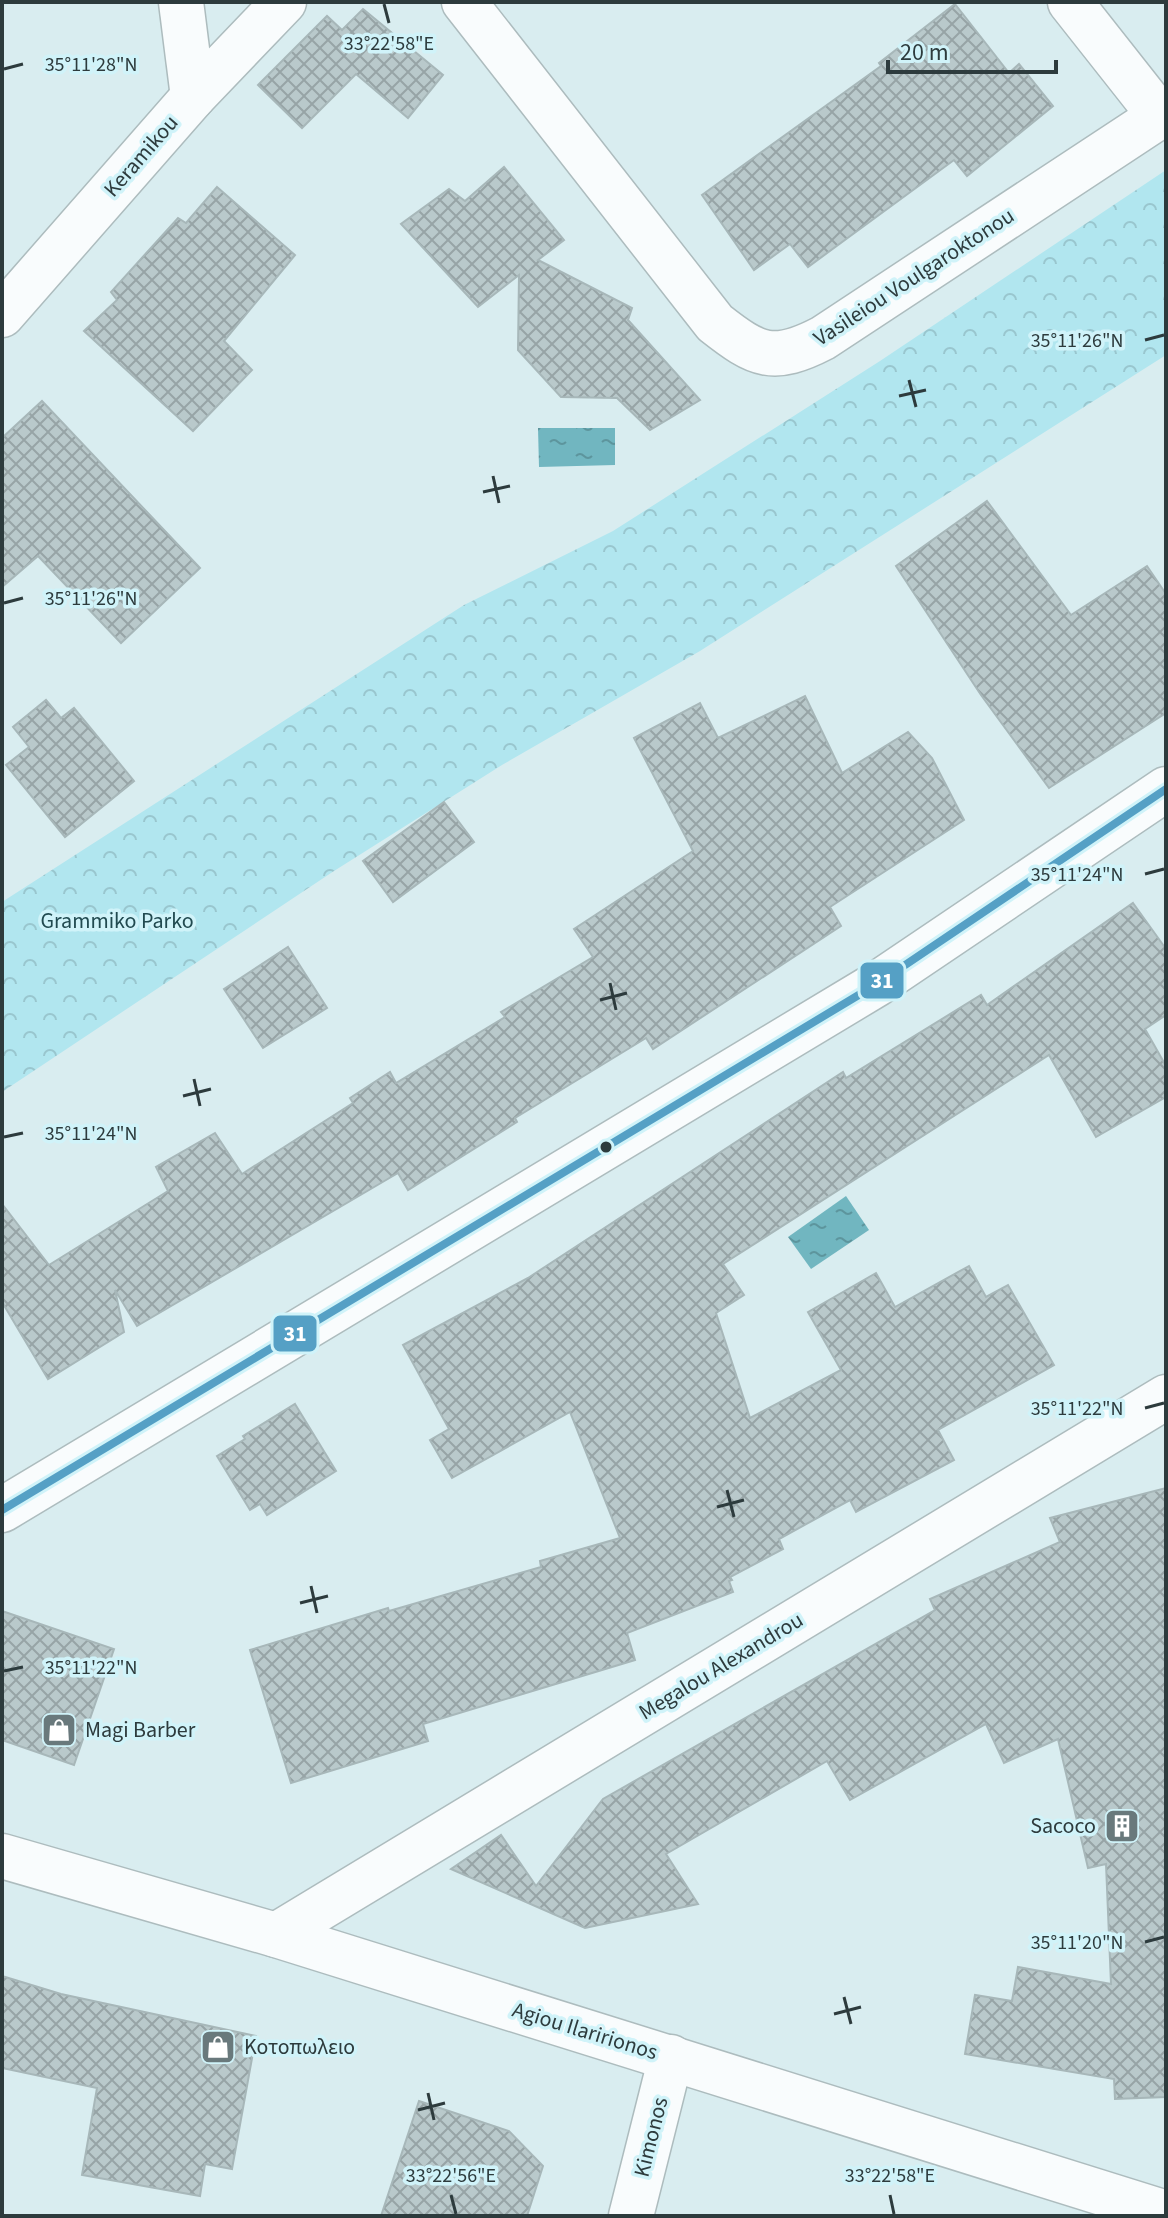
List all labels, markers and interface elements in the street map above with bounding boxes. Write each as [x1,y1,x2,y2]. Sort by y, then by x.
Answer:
scale bar [888,24,1056,74]
text: 33°22'58"E [344,30,434,58]
text: 20 m [900,35,949,70]
text: 35°11'28"N [45,51,137,79]
street label: Keramikou [96,108,186,204]
street label: Vasileiou Voulgaroktonou [807,200,1021,354]
text: 35°11'26"N [1031,327,1123,355]
text: 35°11'26"N [45,585,137,613]
text: 35°11'24"N [1031,861,1123,889]
park label: Grammiko Parko [40,905,194,937]
line badge: 31 [859,961,905,1000]
text: 31 [870,965,894,997]
text: 35°11'24"N [45,1120,137,1148]
unlabelled marker [598,1139,614,1155]
line badge: 31 [272,1314,318,1353]
text: 31 [283,1318,307,1350]
text: 35°11'22"N [1031,1395,1123,1423]
street label: Megalou Alexandrou [633,1604,809,1728]
text: 35°11'22"N [45,1654,137,1682]
shop icon: Magi Barber [40,1711,78,1749]
place label: Magi Barber [85,1714,196,1746]
building icon: Sacoco [1103,1807,1141,1845]
place label: Sacoco [1030,1810,1096,1842]
text: 35°11'20"N [1031,1929,1123,1957]
street label: Agiou Ilaririonos [508,1994,662,2068]
shop icon: Κοτοπωλειο [199,2028,237,2066]
place label: Κοτοπωλειο [244,2031,355,2063]
street label: Kimonos [626,2094,676,2180]
text: 33°22'56"E [406,2162,496,2190]
text: 33°22'58"E [845,2162,935,2190]

